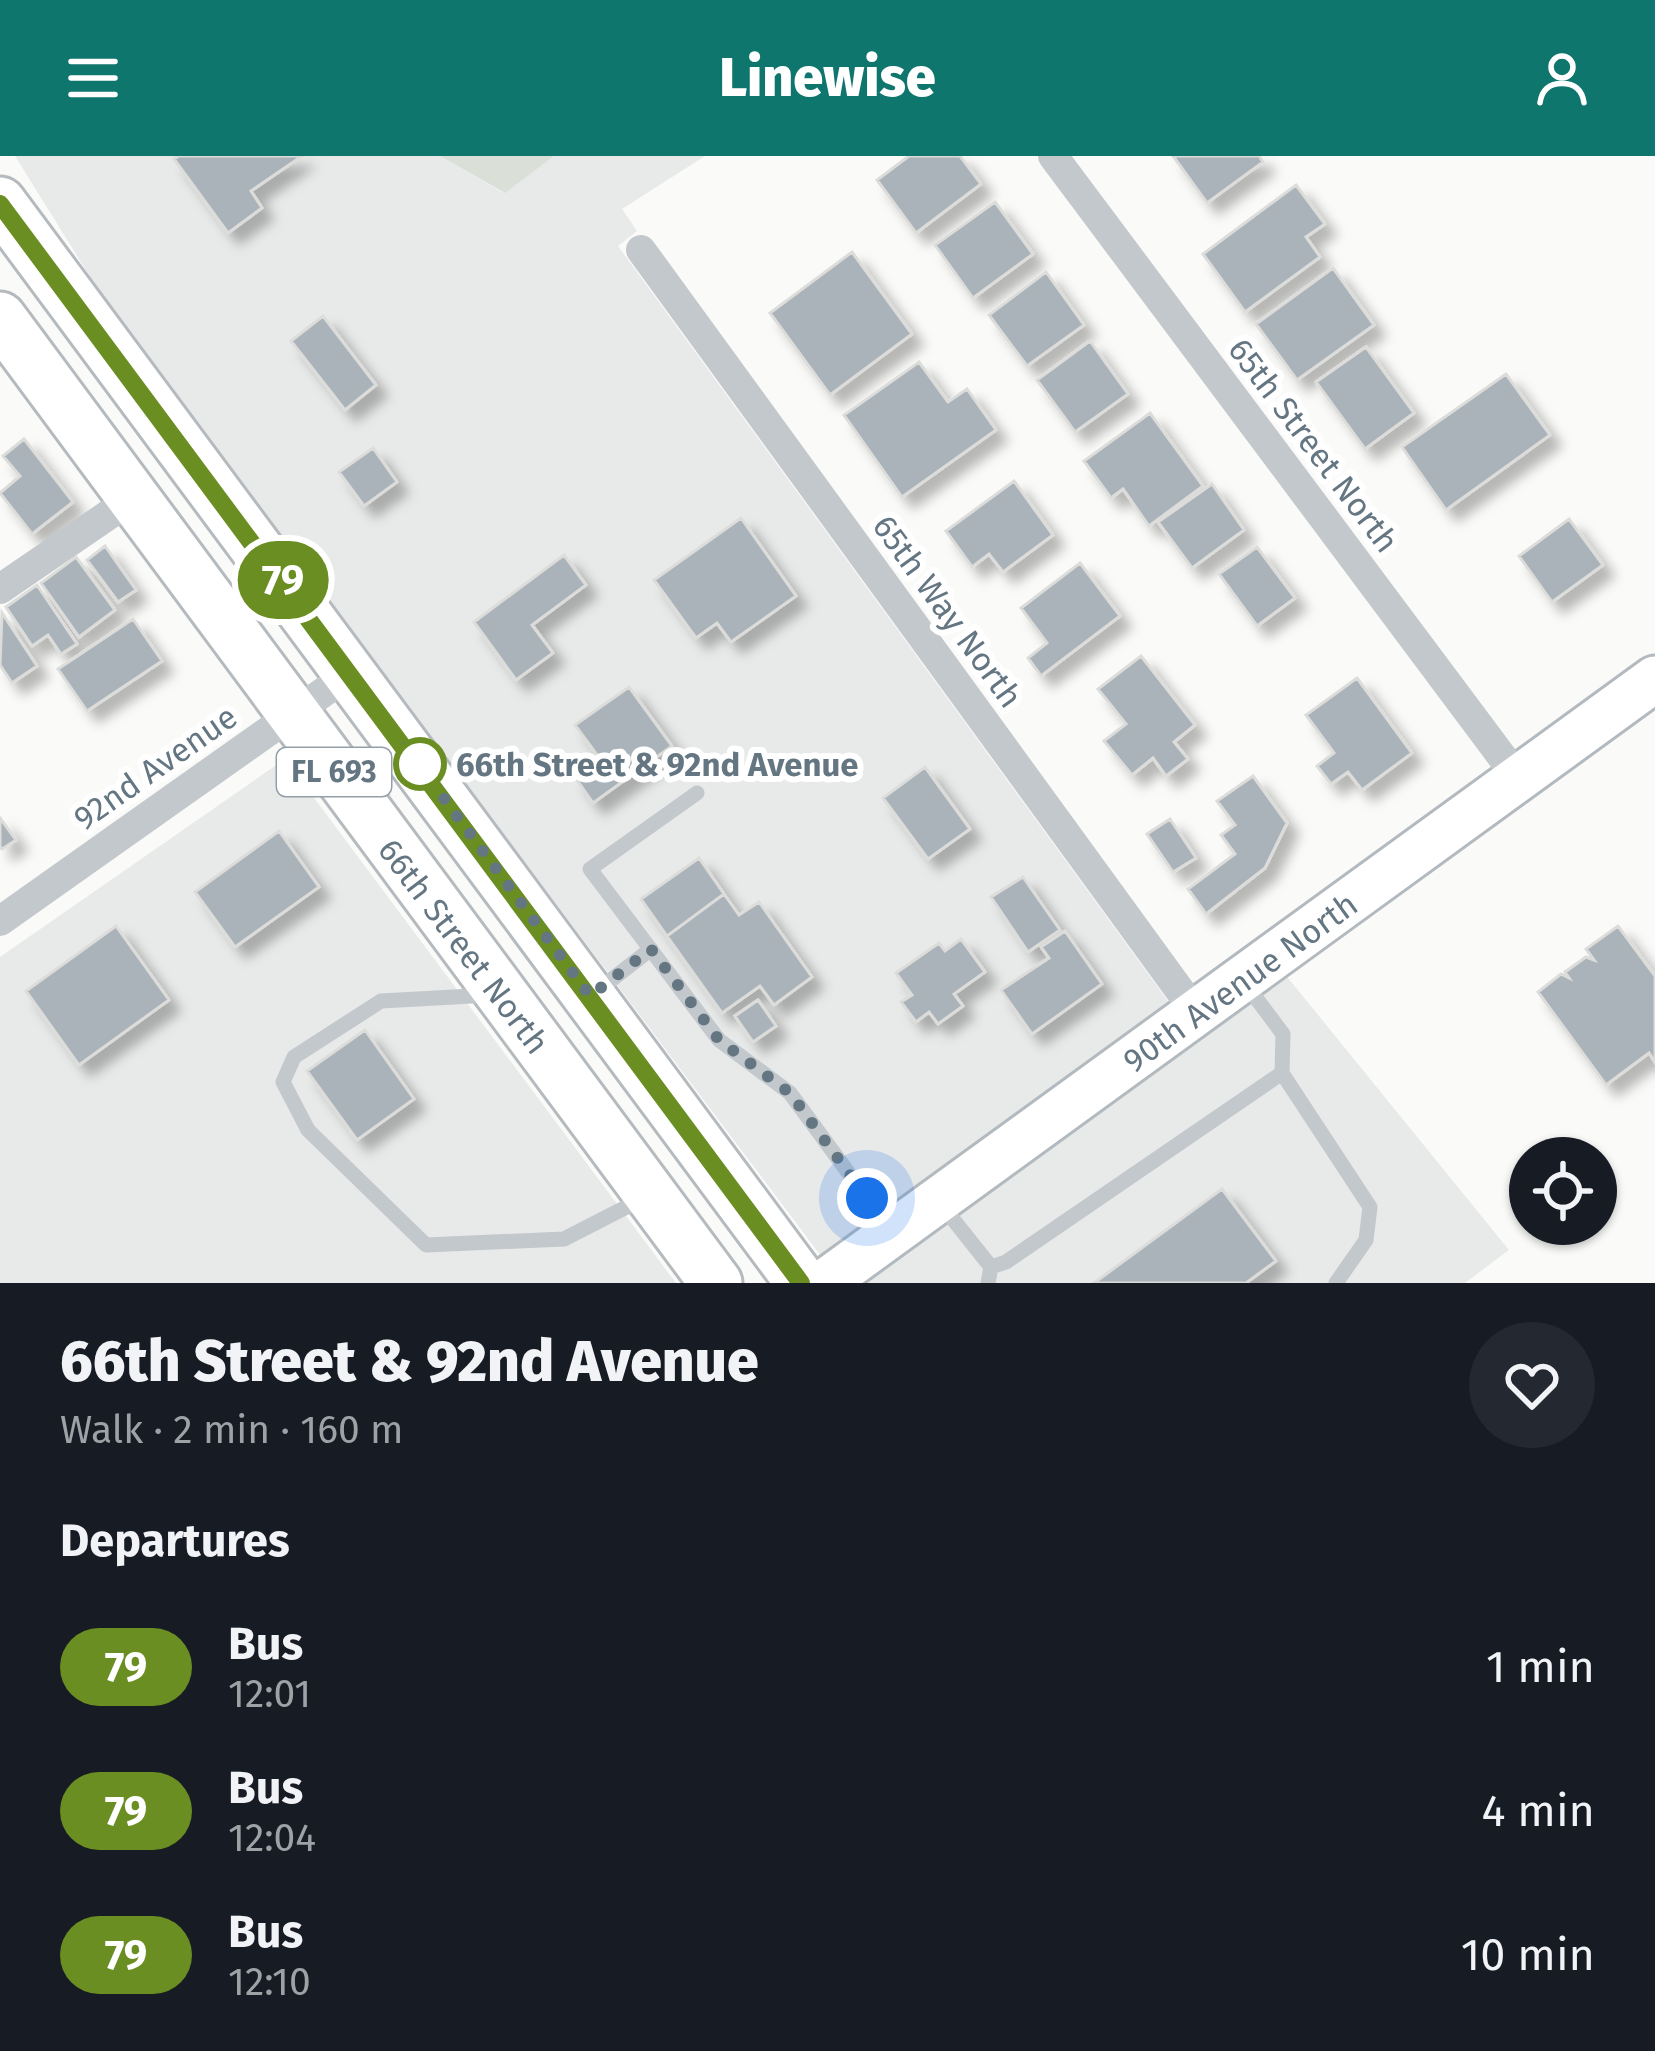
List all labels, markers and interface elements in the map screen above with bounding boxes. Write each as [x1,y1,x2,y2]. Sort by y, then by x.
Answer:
icon: menu [60,45,126,111]
icon: person [1529,45,1595,111]
text: Linewise [719,46,936,110]
street label: 65th Street North [1220,331,1407,561]
street label: 65th Way North [864,508,1030,716]
line badge: 79 [229,541,337,619]
text: 79 [262,555,304,605]
street label: 92nd Avenue [66,697,245,839]
marker: 66th Street & 92nd Avenue [395,739,445,789]
place label: 66th Street & 92nd Avenue [456,745,859,785]
road number: FL 693 [277,748,391,796]
street label: 66th Street North [369,831,557,1062]
street label: 90th Avenue North [1116,884,1366,1081]
map controls [1509,1137,1617,1245]
button: locate [1509,1137,1617,1245]
your location [837,1168,897,1228]
button: heart [1469,1322,1595,1448]
text: 66th Street & 92nd Avenue [60,1328,759,1396]
text: Walk · 2 min · 160 m [60,1407,403,1453]
text: Departures [60,1514,290,1568]
text: Bus [228,1617,303,1671]
text: 1 min [1486,1640,1595,1694]
text: 79 [105,1642,147,1692]
text: 12:01 [228,1671,311,1717]
text: Bus [228,1761,303,1815]
text: 4 min [1482,1784,1595,1838]
text: 79 [105,1786,147,1836]
text: 12:04 [228,1815,316,1861]
text: Bus [228,1905,303,1959]
text: 10 min [1461,1928,1595,1982]
text: 79 [105,1930,147,1980]
text: 12:10 [228,1959,311,2005]

